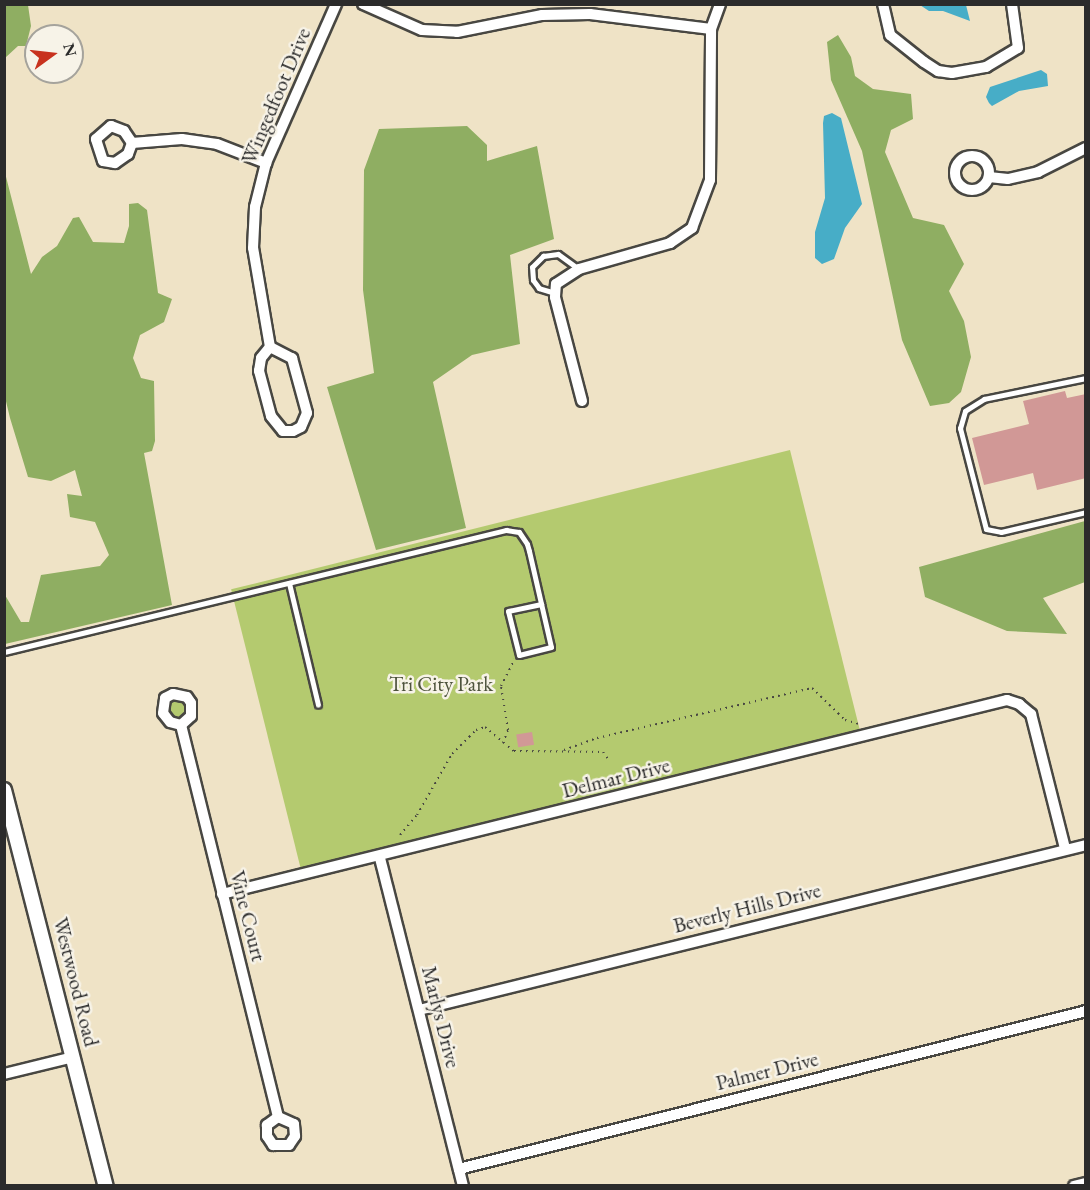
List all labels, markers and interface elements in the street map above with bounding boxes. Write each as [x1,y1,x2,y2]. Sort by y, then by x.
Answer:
north arrow [24,24,84,84]
street label: Wingedfoot Drive [236,24,316,168]
text: N [58,41,82,59]
park label: Tri City Park [389,671,493,697]
street label: Delmar Drive [560,752,672,804]
street label: Vine Court [225,868,271,964]
street label: Beverly Hills Drive [671,878,823,938]
street label: Westwood Road [48,915,104,1049]
street label: Marlys Drive [416,964,466,1070]
street label: Palmer Drive [713,1046,821,1096]

